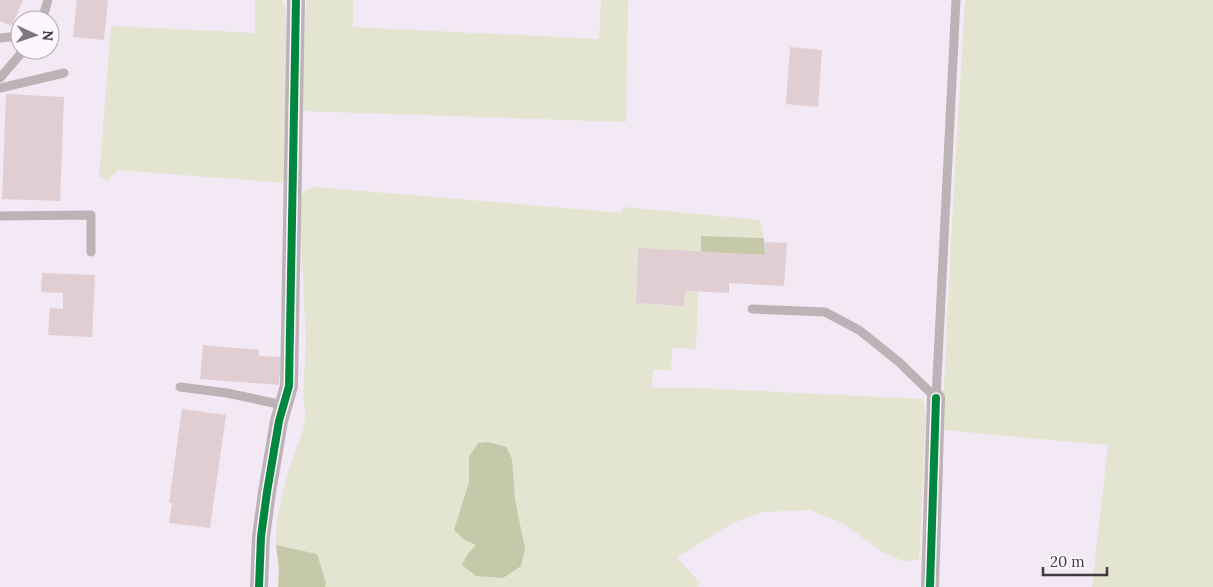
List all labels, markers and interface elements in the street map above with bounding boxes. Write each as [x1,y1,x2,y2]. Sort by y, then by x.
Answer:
north arrow [10,10,60,60]
text: N [39,30,57,42]
scale bar [1043,544,1107,576]
text: 20 m [1050,552,1085,571]

